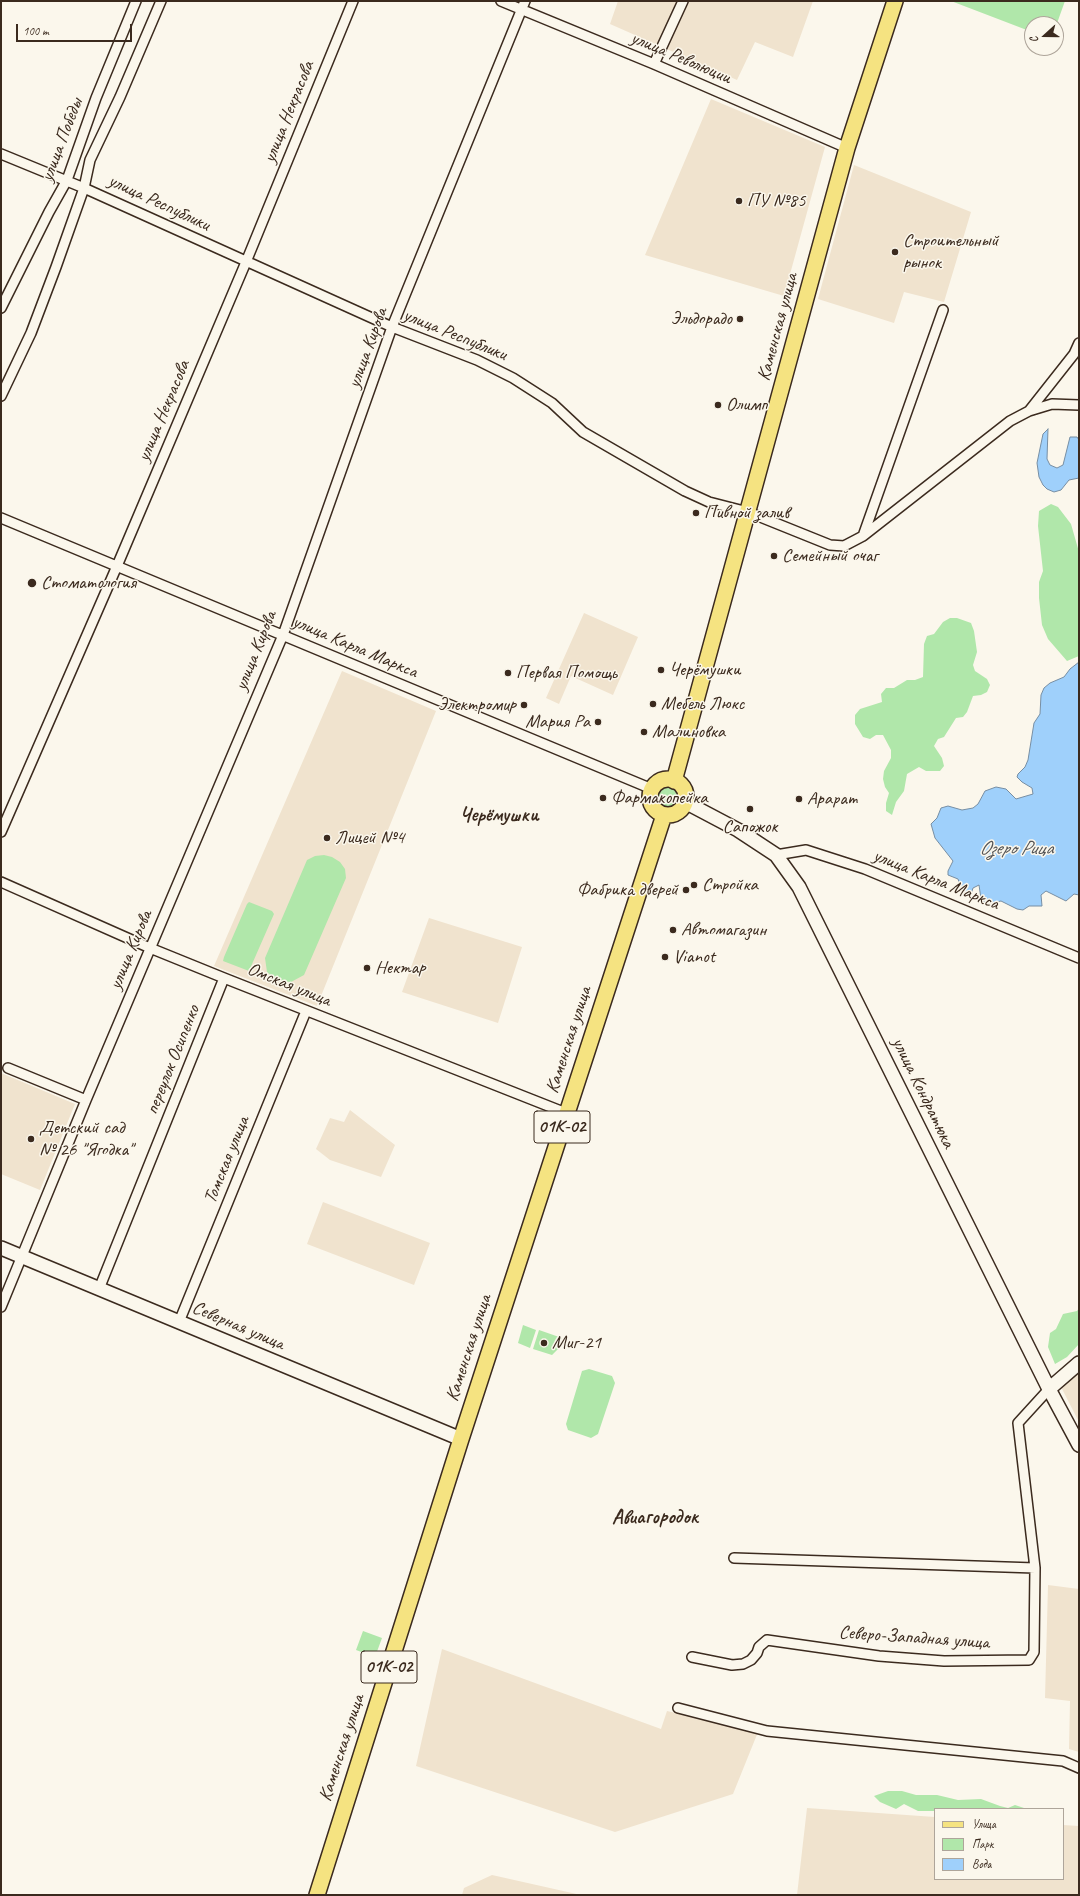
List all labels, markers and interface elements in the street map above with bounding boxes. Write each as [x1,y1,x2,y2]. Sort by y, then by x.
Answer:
scale bar [18,16,134,42]
north arrow [1024,16,1064,56]
text: 100 m [23,23,49,39]
street label: улица Революции [627,27,735,89]
text: С [1026,35,1041,45]
street label: улица Некрасова [258,58,320,166]
street label: улица Победы [36,95,88,185]
street label: улица Республики [104,169,214,237]
place label: ПУ №85 [747,190,806,212]
marker: ПУ №85 [734,196,744,206]
place label: Строительный рынок [903,230,998,274]
marker: Строительный рынок [890,247,900,257]
street label: Каменская улица [753,271,803,383]
street label: улица Республики [400,304,510,366]
street label: улица Кирова [343,305,393,391]
place label: Эльдорадо [670,308,732,330]
marker: Эльдорадо [735,314,745,324]
street label: улица Некрасова [132,357,196,465]
place label: Олимп [726,394,767,416]
marker: Олимп [713,400,723,410]
place label: Пивной залив [704,502,789,524]
marker: Пивной залив [691,508,701,518]
place label: Семейный очаг [782,545,878,567]
marker: Семейный очаг [769,551,779,561]
place label: Стоматология [41,572,136,594]
marker: Стоматология [26,577,38,589]
street label: улица Кирова [230,608,282,694]
street label: улица Карла Маркса [289,610,421,684]
place label: Черёмушки [669,659,740,681]
place label: Первая Помощь [516,662,617,684]
marker: Черёмушки [656,665,666,675]
marker: Первая Помощь [503,668,513,678]
place label: Мебель Люкс [661,693,744,715]
place label: Электромир [437,694,516,716]
marker: Мебель Люкс [648,699,658,709]
marker: Электромир [519,700,529,710]
place label: Мария Ра [525,711,590,733]
marker: Мария Ра [593,717,603,727]
place label: Малиновка [652,721,725,743]
marker: Малиновка [639,727,649,737]
place label: Фармакопейка [611,787,707,809]
place label: Арарат [807,788,857,810]
marker: Фармакопейка [598,793,608,803]
marker: Арарат [794,794,804,804]
district label: Черёмушки [459,804,539,828]
marker: Сапожок [745,804,755,814]
place label: Сапожок [723,816,777,838]
place label: Лицей №4 [335,827,404,849]
marker: Лицей №4 [322,833,332,843]
water label: Озеро Рица [979,837,1053,861]
street label: улица Карла Маркса [870,844,1002,916]
place label: Стройка [702,874,758,896]
place label: Фабрика дверей [577,879,678,901]
marker: Стройка [689,880,699,890]
marker: Фабрика дверей [681,885,691,895]
street label: улица Кирова [104,907,158,993]
place label: Автомагазин [681,919,766,941]
marker: Автомагазин [668,925,678,935]
place label: Vianot [673,946,715,968]
marker: Vianot [660,952,670,962]
place label: Нектар [375,957,425,979]
street label: Омская улица [244,958,334,1012]
marker: Нектар [362,963,372,973]
street label: Каменская улица [541,984,597,1096]
street label: переулок Осипенко [141,1002,205,1118]
street label: улица Кондратюка [886,1034,960,1152]
road number: 01К-02 [534,1111,590,1143]
street label: Томская улица [199,1113,255,1207]
place label: Детский сад № 26 "Ягодка" [39,1117,133,1161]
marker: Детский сад № 26 "Ягодка" [26,1134,36,1144]
street label: Каменская улица [441,1292,497,1404]
street label: Северная улица [188,1296,288,1356]
place label: Миг-21 [552,1332,601,1354]
marker: Миг-21 [539,1338,549,1348]
district label: Авиагородок [612,1506,698,1530]
street label: Северо-Западная улица [838,1621,990,1655]
road number: 01К-02 [361,1651,417,1683]
street label: Каменская улица [314,1692,370,1804]
legend [934,1808,1064,1880]
text: Улица [972,1816,996,1832]
text: Парк [972,1836,993,1852]
text: Вода [972,1856,991,1872]

